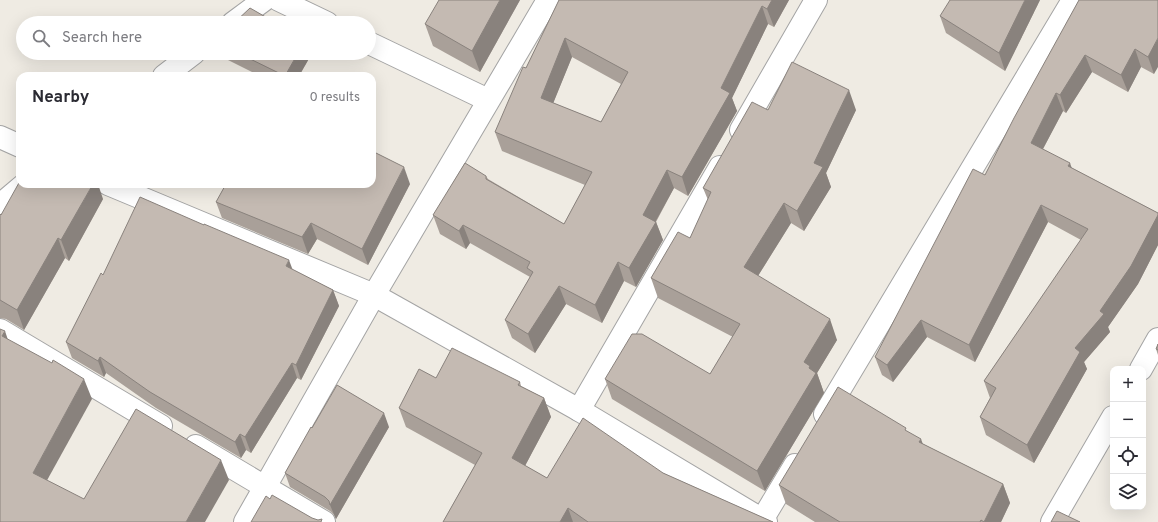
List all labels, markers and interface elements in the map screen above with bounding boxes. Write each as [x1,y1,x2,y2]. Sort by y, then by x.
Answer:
search box [16,16,376,60]
icon: search [30,27,52,49]
text: Search here [62,29,142,48]
text: Nearby [32,87,89,109]
text: 0 results [309,90,360,106]
map controls [1110,366,1146,510]
button: + [1110,366,1146,402]
button: − [1110,402,1146,438]
button: locate [1110,438,1146,474]
button: layers [1110,474,1146,510]

